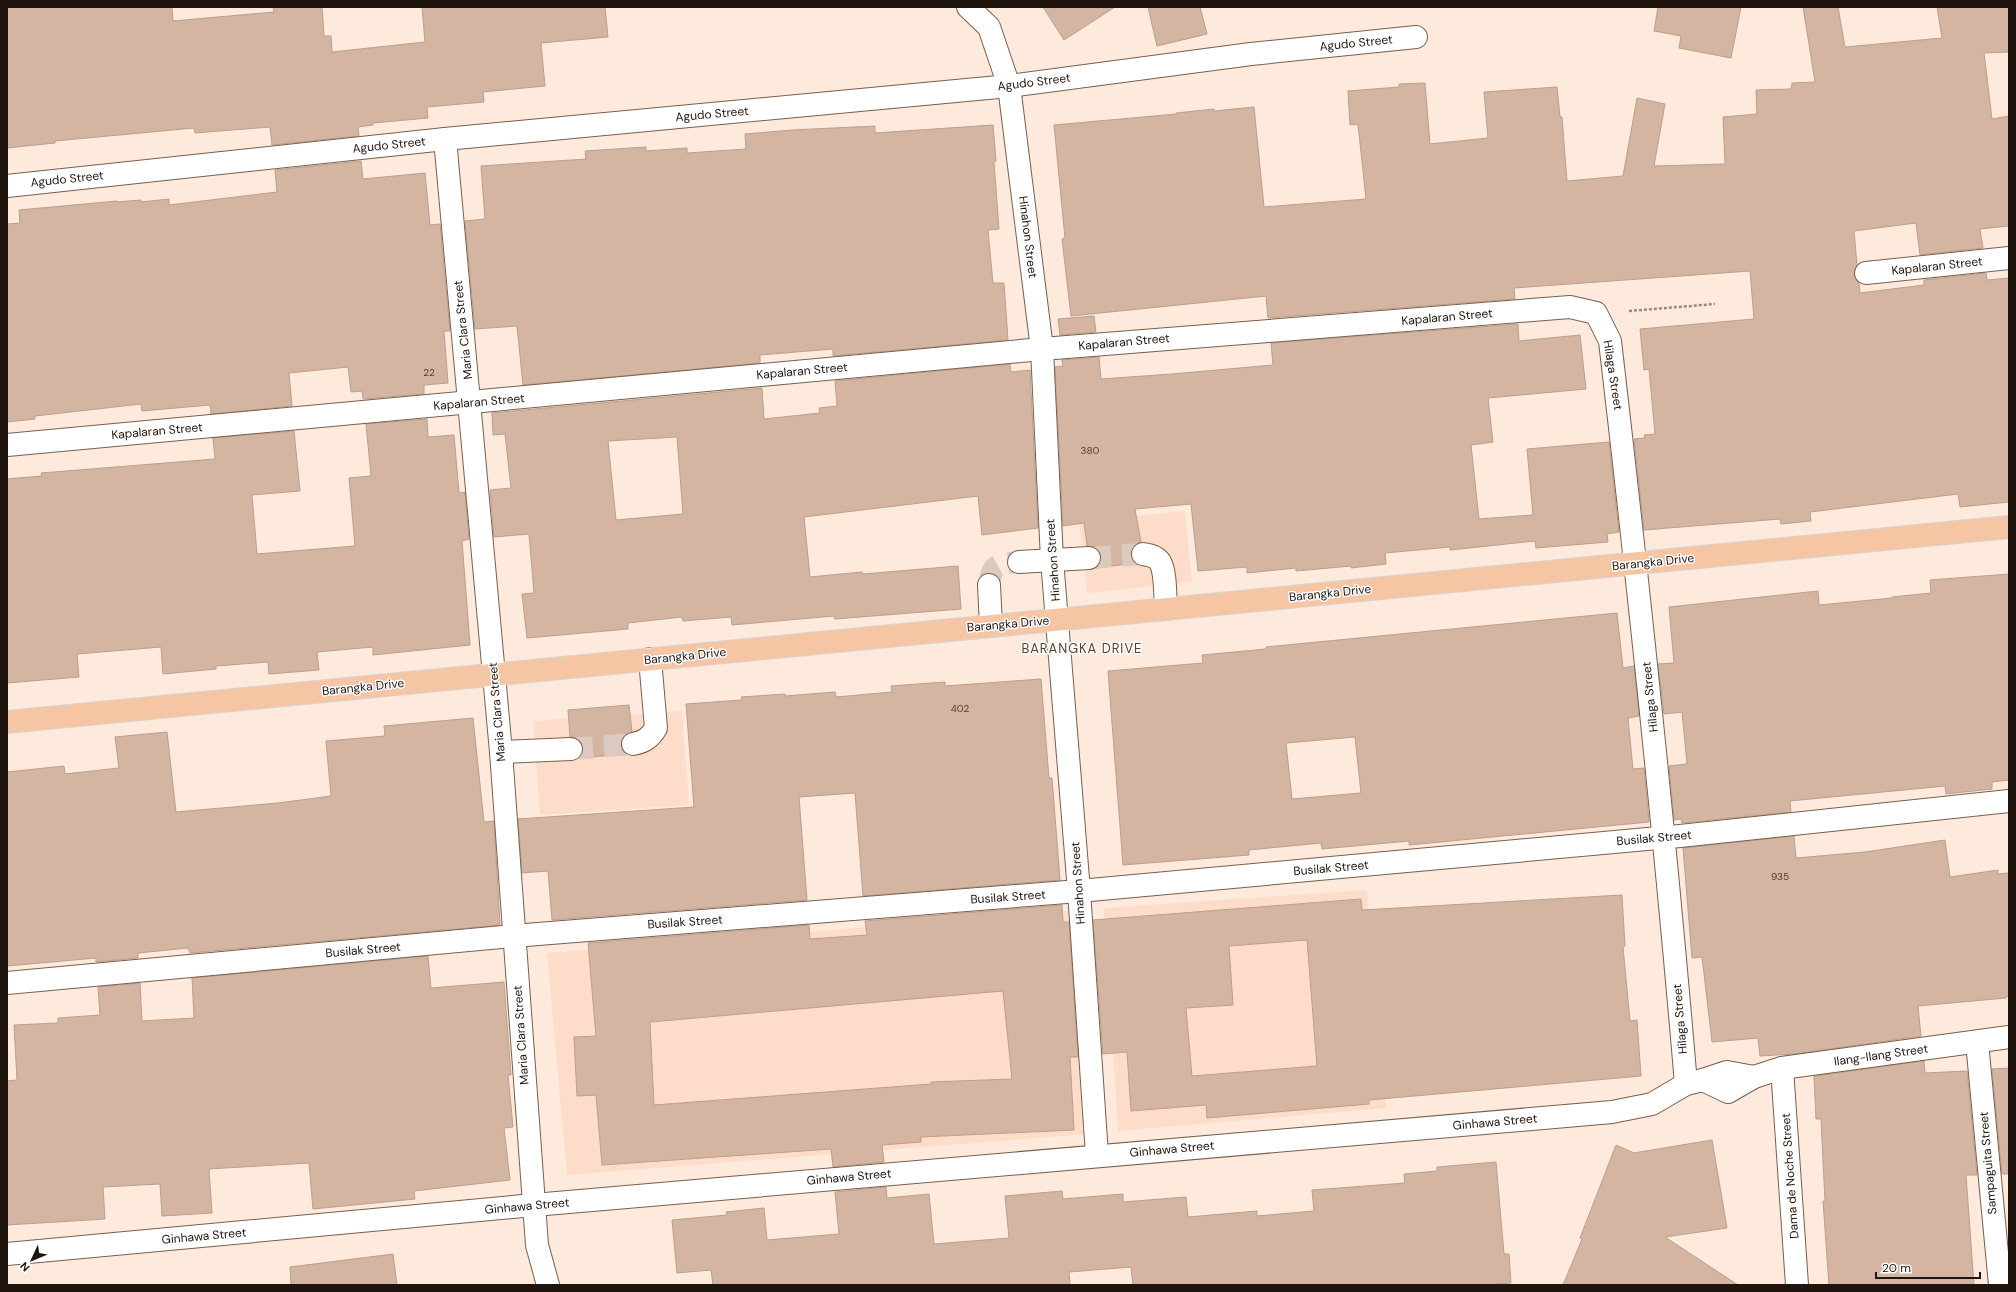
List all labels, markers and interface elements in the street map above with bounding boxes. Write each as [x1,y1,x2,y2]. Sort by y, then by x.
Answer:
street label: Agudo Street [1319,31,1394,55]
street label: Agudo Street [997,70,1072,94]
street label: Agudo Street [675,103,750,125]
street label: Agudo Street [352,133,427,157]
street label: Agudo Street [30,167,105,191]
street label: Hinahon Street [1015,195,1041,279]
street label: Kapalaran Street [1891,253,1984,279]
street label: Maria Clara Street [450,279,476,380]
street label: Kapalaran Street [1401,305,1494,329]
street label: Kapalaran Street [1078,330,1171,354]
street label: Hilaga Street [1600,339,1626,411]
street label: Kapalaran Street [756,359,849,383]
house number: 22 [423,366,435,379]
street label: Kapalaran Street [433,390,526,414]
street label: Kapalaran Street [111,419,204,443]
house number: 380 [1081,444,1100,457]
street label: Hinahon Street [1042,518,1064,602]
street label: Barangka Drive [1611,550,1695,574]
street label: Barangka Drive [1288,581,1372,605]
street label: Barangka Drive [966,612,1050,636]
district label: BARANGKA DRIVE [1022,640,1142,657]
street label: Barangka Drive [643,644,727,668]
street label: Maria Clara Street [485,661,509,762]
street label: Hilaga Street [1638,661,1662,733]
street label: Barangka Drive [321,675,405,699]
house number: 402 [951,702,970,715]
street label: Busilak Street [1616,827,1693,849]
street label: Hinahon Street [1067,841,1089,925]
street label: Busilak Street [1293,857,1370,879]
house number: 935 [1771,870,1789,883]
street label: Busilak Street [970,886,1046,908]
street label: Busilak Street [647,911,723,933]
street label: Busilak Street [325,939,402,961]
street label: Hilaga Street [1669,983,1691,1055]
street label: Maria Clara Street [510,984,532,1085]
street label: Ilang-Ilang Street [1833,1040,1929,1070]
street label: Ginhawa Street [1452,1110,1538,1134]
street label: Sampaguita Street [1976,1111,2000,1215]
street label: Dama de Noche Street [1778,1112,1802,1239]
street label: Ginhawa Street [1129,1137,1215,1161]
street label: Ginhawa Street [806,1165,892,1189]
street label: Ginhawa Street [484,1194,570,1218]
street label: Ginhawa Street [161,1224,247,1248]
north arrow [12,1240,52,1280]
scale bar [1876,1254,1980,1280]
text: N [17,1259,33,1275]
text: 20 m [1882,1260,1911,1276]

